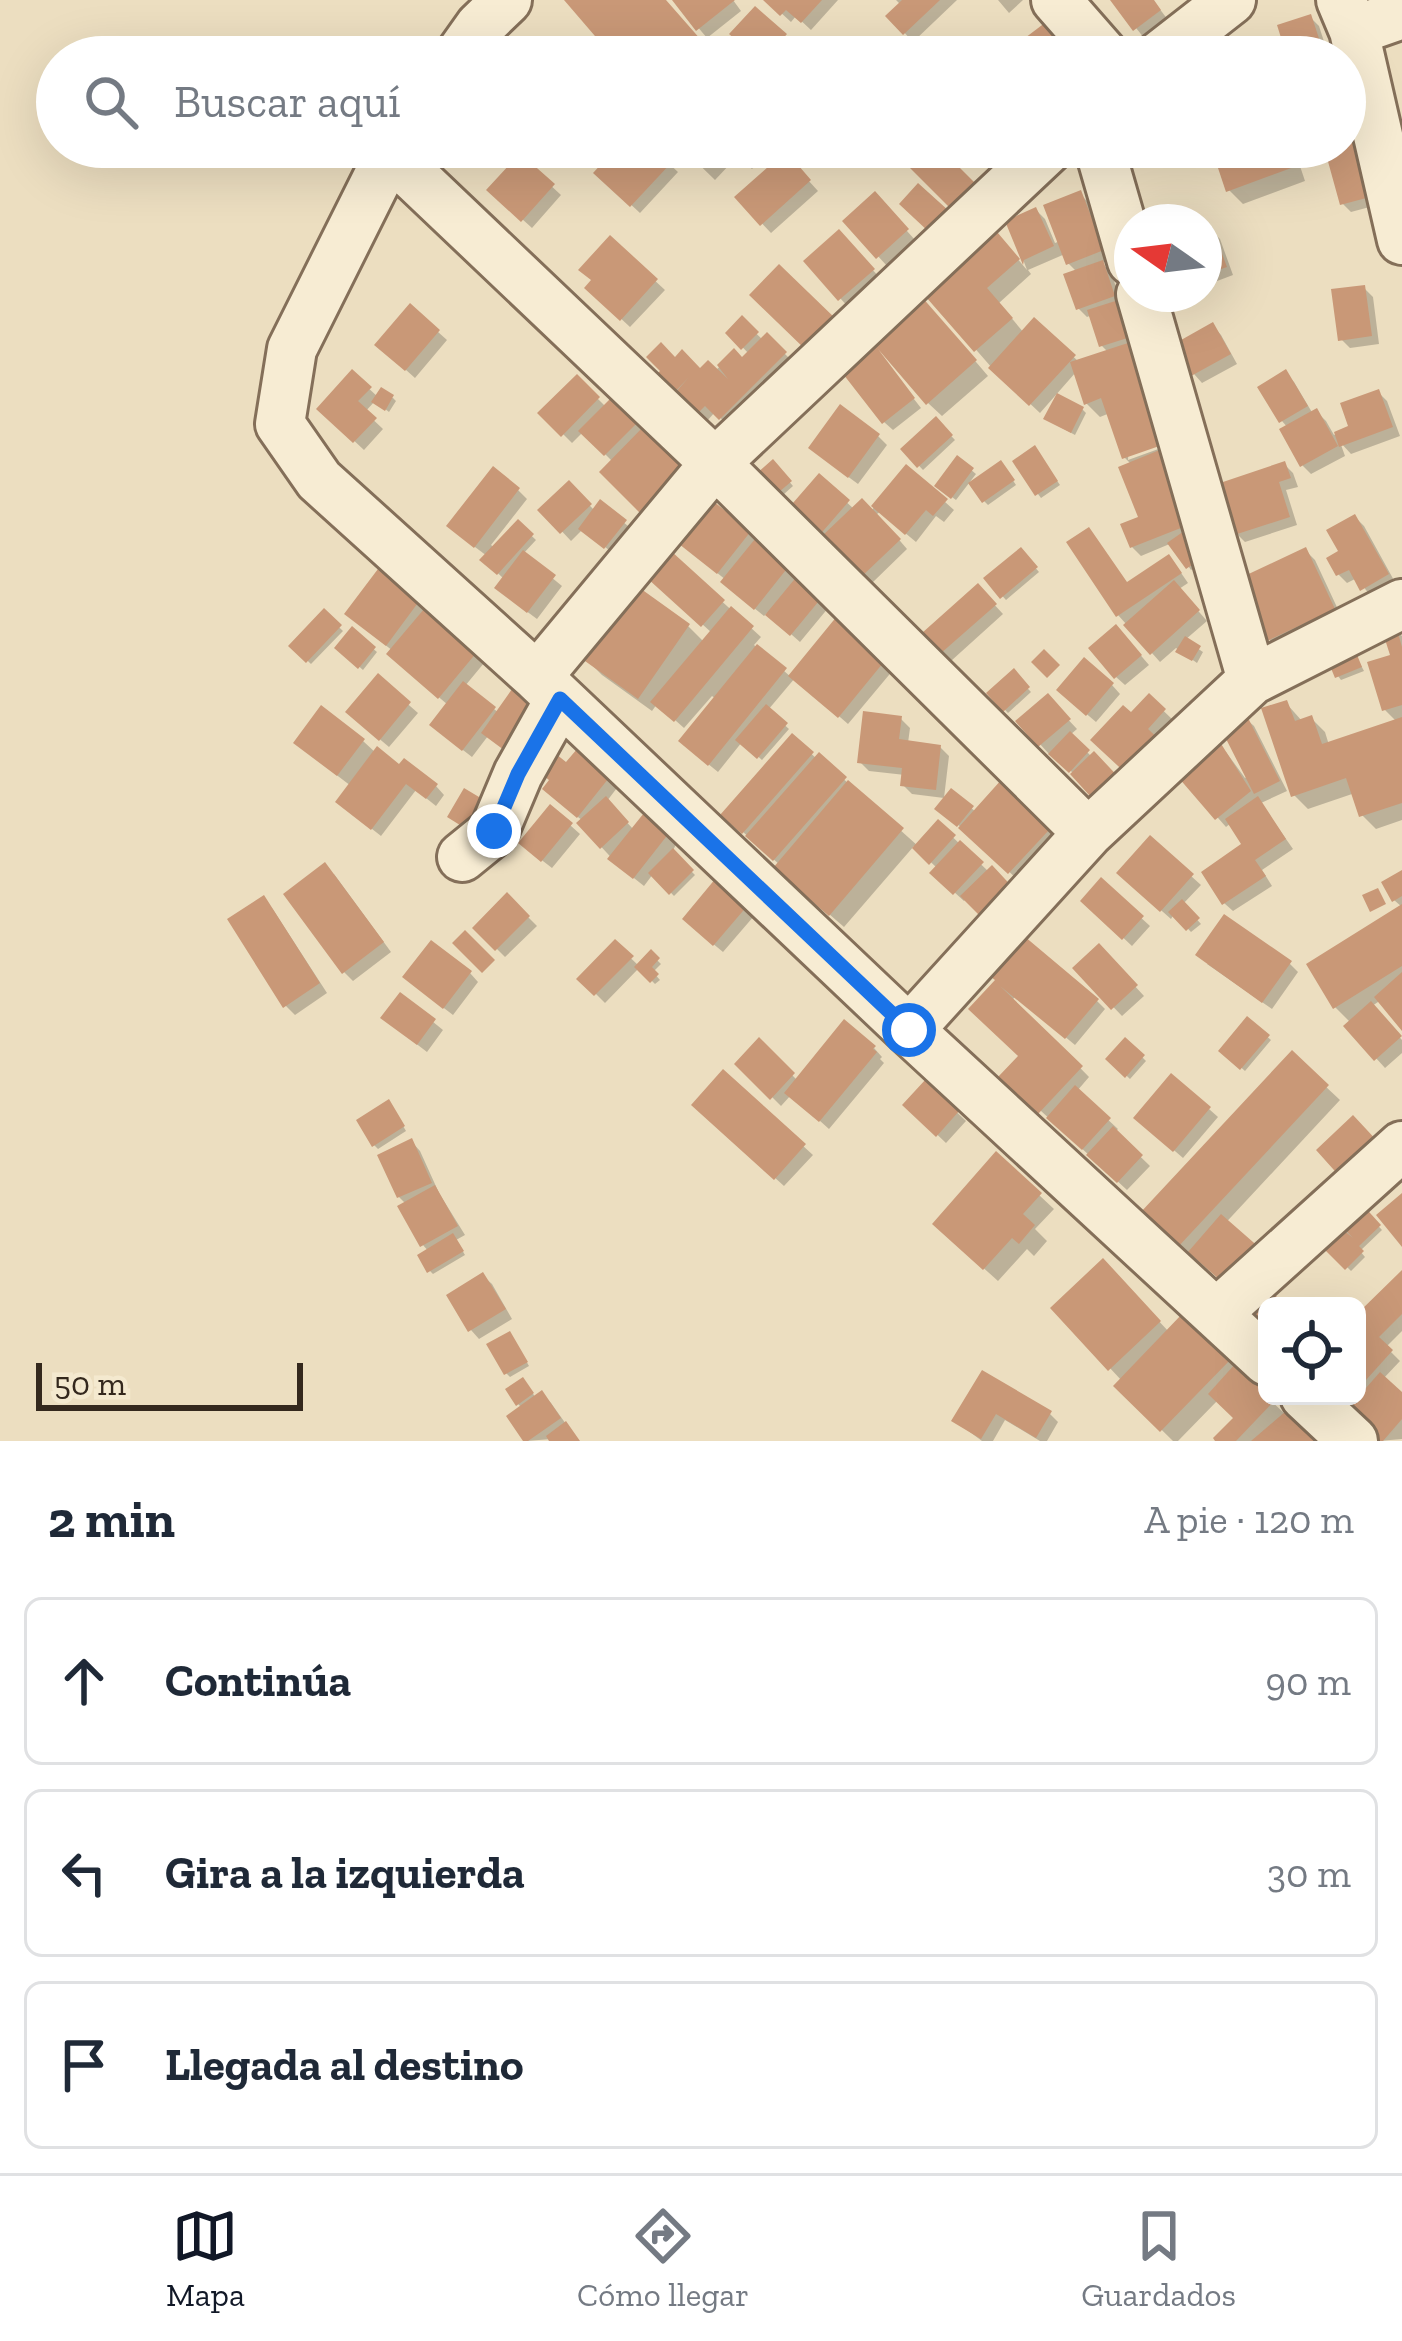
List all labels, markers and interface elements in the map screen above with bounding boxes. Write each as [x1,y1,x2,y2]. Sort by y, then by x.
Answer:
search box [36,36,1366,168]
icon: search [78,69,144,135]
text: Buscar aquí [174,75,401,129]
north arrow [1114,204,1222,312]
route end [467,804,521,858]
route start [882,1003,936,1057]
map controls [1258,1297,1366,1405]
button: locate [1258,1297,1366,1405]
scale bar [36,1357,303,1410]
text: 50 m [54,1364,126,1403]
text: 2 min [48,1489,175,1550]
text: A pie · 120 m [1144,1496,1354,1543]
icon: ahead [51,1648,117,1714]
text: Continúa [165,1654,351,1708]
text: 90 m [1265,1658,1351,1705]
icon: left [51,1840,117,1906]
text: Gira a la izquierda [165,1846,525,1900]
text: 30 m [1267,1850,1351,1897]
icon: arrive [51,2032,117,2098]
text: Llegada al destino [165,2038,523,2092]
tab: Mapa [166,2203,245,2314]
tab: Cómo llegar [577,2203,749,2314]
tab: Guardados [1081,2203,1236,2314]

